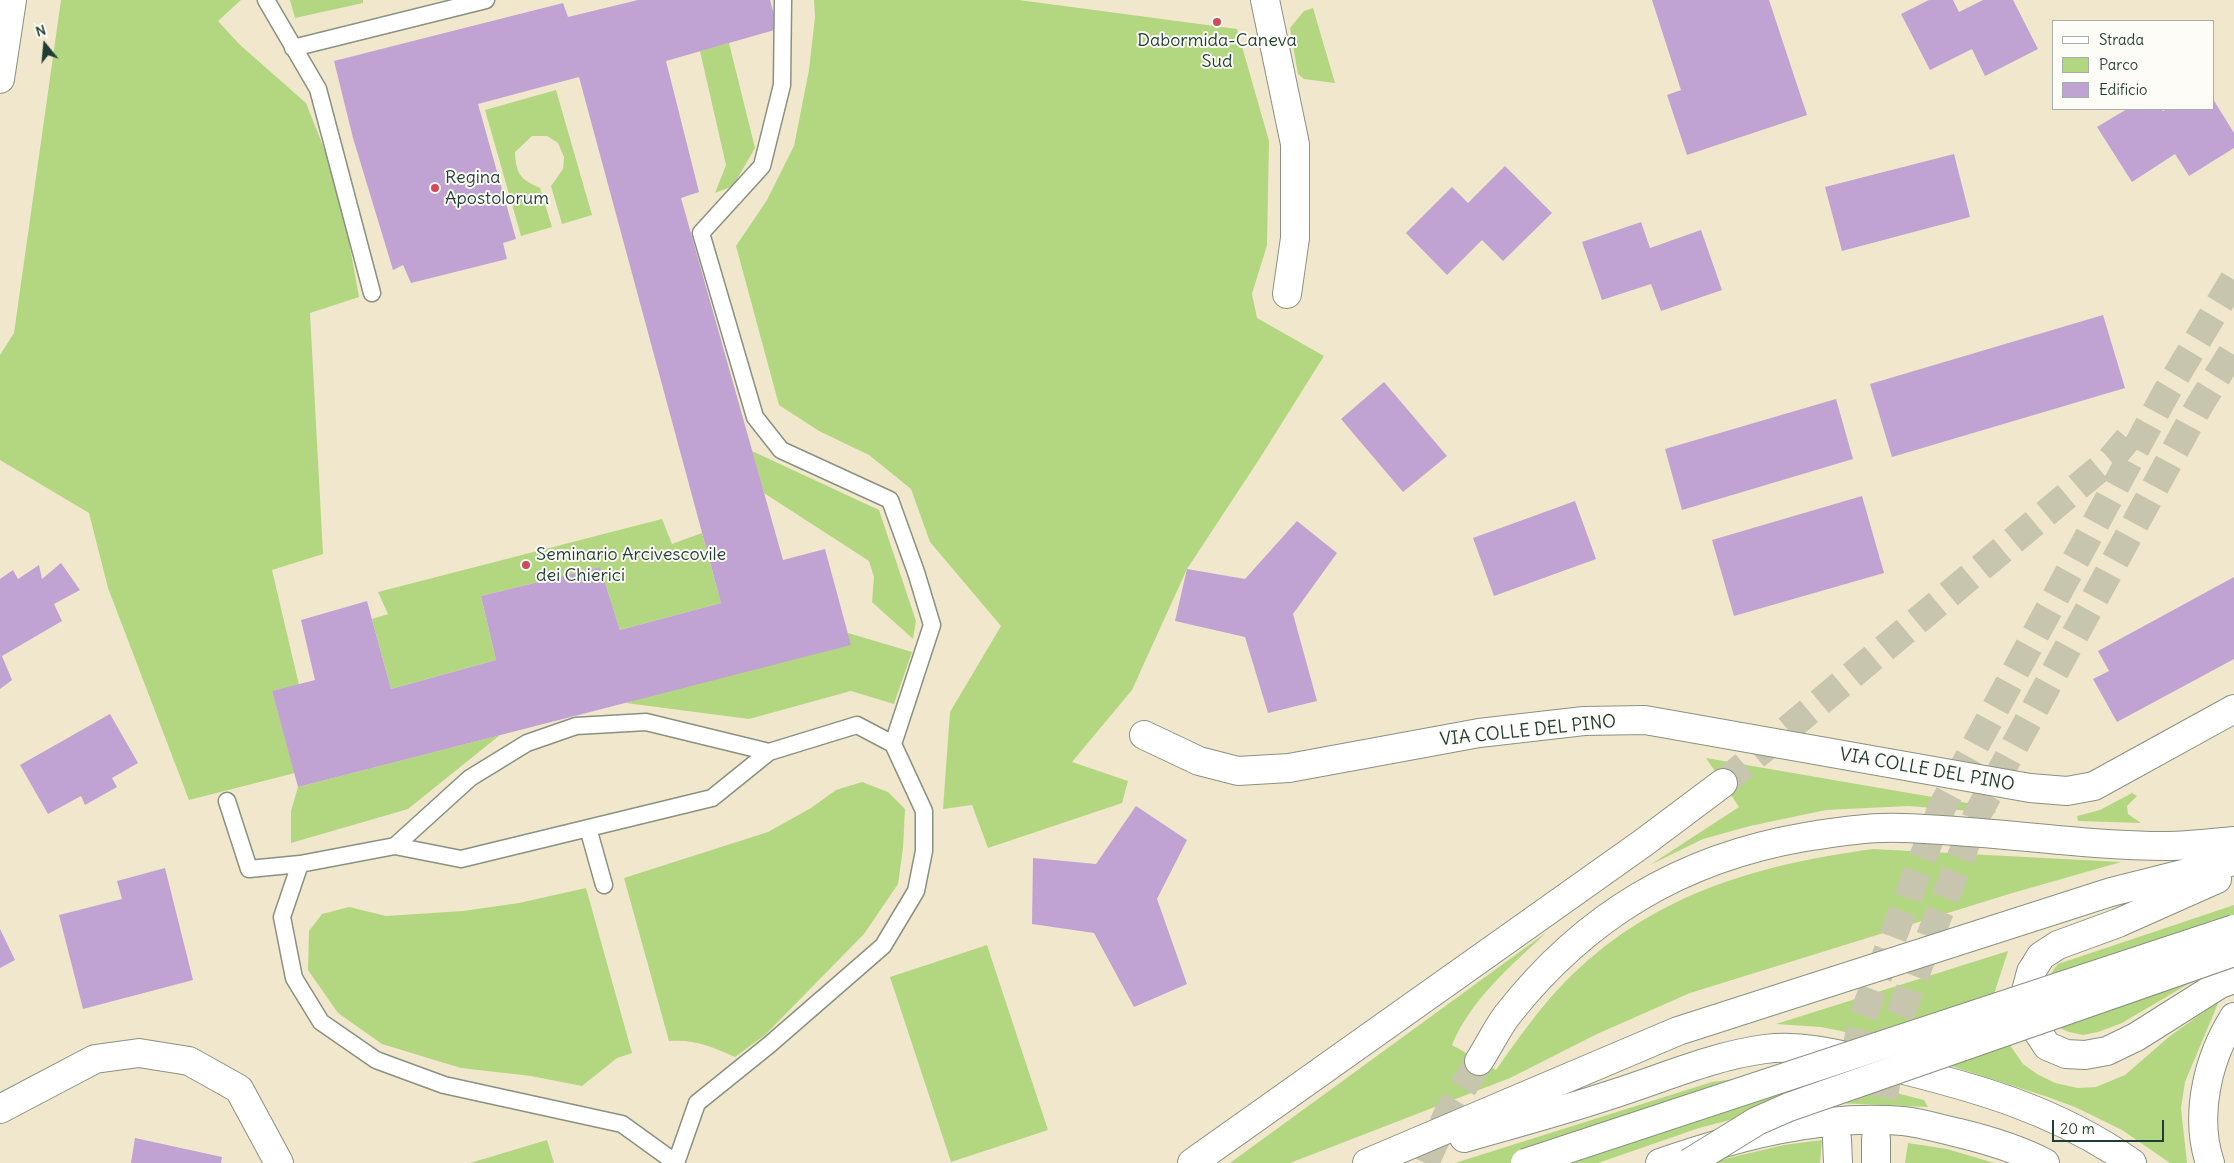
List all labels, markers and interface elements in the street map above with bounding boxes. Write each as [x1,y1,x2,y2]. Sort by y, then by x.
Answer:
marker: Dabormida-Caneva Sud [1211,16,1223,28]
north arrow [20,20,70,70]
legend [2052,20,2214,110]
text: N [33,21,48,41]
place label: Dabormida-Caneva Sud [1137,30,1297,72]
text: Strada [2099,30,2144,49]
text: Parco [2099,55,2138,74]
text: Edificio [2099,80,2147,99]
place label: Regina Apostolorum [445,167,549,210]
marker: Regina Apostolorum [429,182,441,194]
place label: Seminario Arcivescovile dei Chierici [536,544,726,586]
marker: Seminario Arcivescovile dei Chierici [520,559,532,571]
street label: VIA COLLE DEL PINO [1439,711,1617,751]
street label: VIA COLLE DEL PINO [1838,744,2016,796]
scale bar [2054,1110,2166,1142]
text: 20 m [2060,1119,2095,1138]

